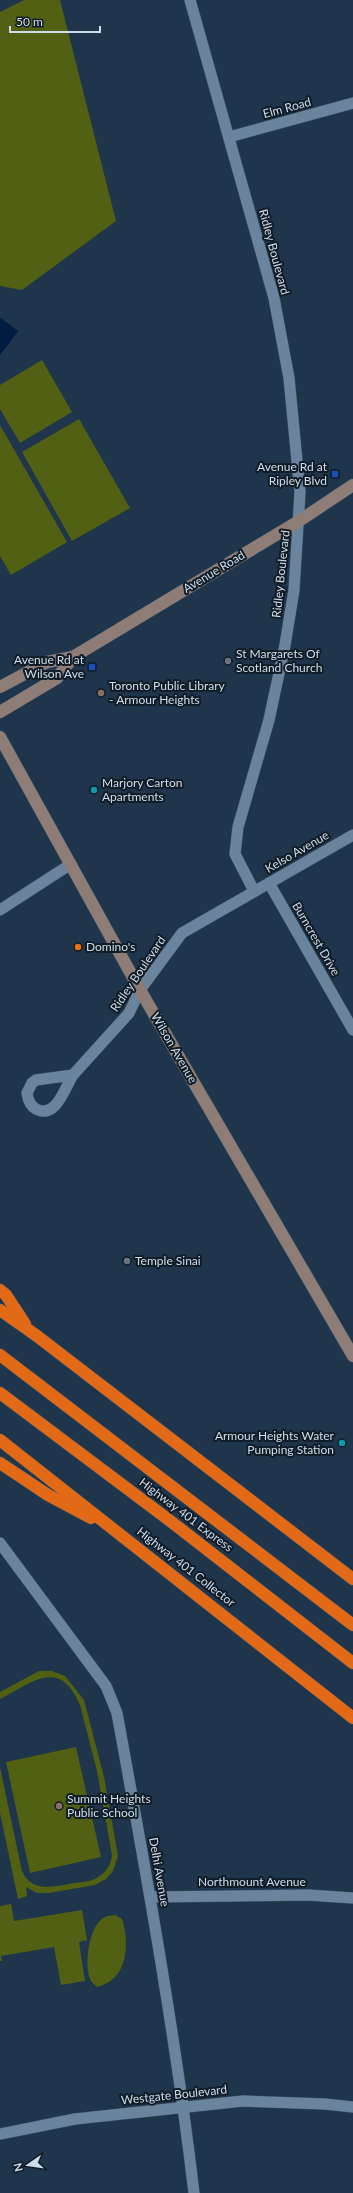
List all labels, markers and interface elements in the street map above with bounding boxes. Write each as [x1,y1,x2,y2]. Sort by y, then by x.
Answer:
scale bar [10,8,100,34]
text: 50 m [16,14,43,29]
street label: Elm Road [261,94,313,121]
street label: Ridley Boulevard [256,207,293,296]
place label: Avenue Rd at Ripley Blvd [257,459,328,488]
marker: Avenue Rd at Ripley Blvd [330,469,340,479]
street label: Ridley Boulevard [268,529,293,619]
street label: Avenue Road [180,547,247,596]
place label: St Margarets Of Scotland Church [236,646,322,675]
place label: Avenue Rd at Wilson Ave [14,652,85,681]
marker: St Margarets Of Scotland Church [223,656,233,666]
marker: Avenue Rd at Wilson Ave [87,662,97,672]
place label: Toronto Public Library - Armour Heights [109,678,226,707]
marker: Toronto Public Library - Armour Heights [96,688,106,698]
place label: Marjory Carton Apartments [102,775,182,804]
marker: Marjory Carton Apartments [89,785,99,795]
street label: Kelso Avenue [262,827,331,876]
street label: Burncrest Drive [289,899,344,978]
street label: Ridley Boulevard [107,933,168,1014]
place label: Domino's [86,939,135,954]
marker: Domino's [73,942,83,952]
street label: Wilson Avenue [148,1010,201,1086]
place label: Temple Sinai [135,1253,201,1268]
marker: Temple Sinai [122,1256,132,1266]
place label: Armour Heights Water Pumping Station [215,1428,335,1457]
marker: Armour Heights Water Pumping Station [337,1438,347,1448]
street label: Highway 401 Express [136,1474,236,1555]
street label: Highway 401 Collector [134,1524,239,1610]
place label: Summit Heights Public School [67,1791,151,1820]
marker: Summit Heights Public School [54,1801,64,1811]
street label: Delhi Avenue [146,1836,173,1908]
street label: Northmount Avenue [198,1874,306,1889]
street label: Westgate Boulevard [120,2081,228,2108]
north arrow [8,2145,48,2185]
text: N [10,2162,25,2173]

